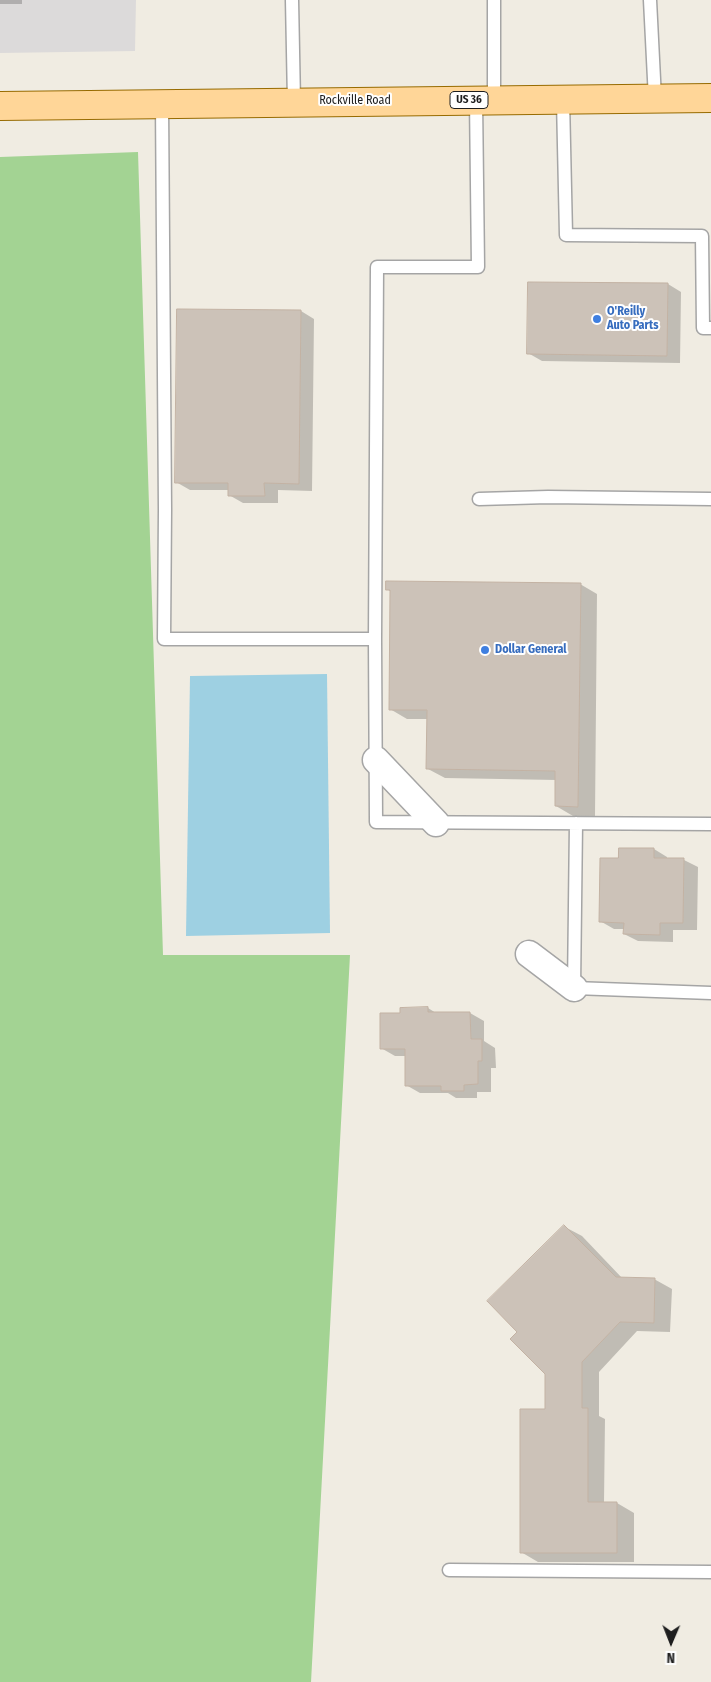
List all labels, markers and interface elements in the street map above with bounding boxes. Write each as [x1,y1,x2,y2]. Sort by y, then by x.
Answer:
road number: US 36 [450,92,488,108]
street label: Rockville Road [319,94,391,108]
place label: O'Reilly Auto Parts [607,305,658,333]
marker: O'Reilly Auto Parts [591,313,603,325]
place label: Dollar General [495,643,567,657]
marker: Dollar General [479,644,491,656]
north arrow [646,1617,696,1667]
text: N [666,1649,675,1666]

